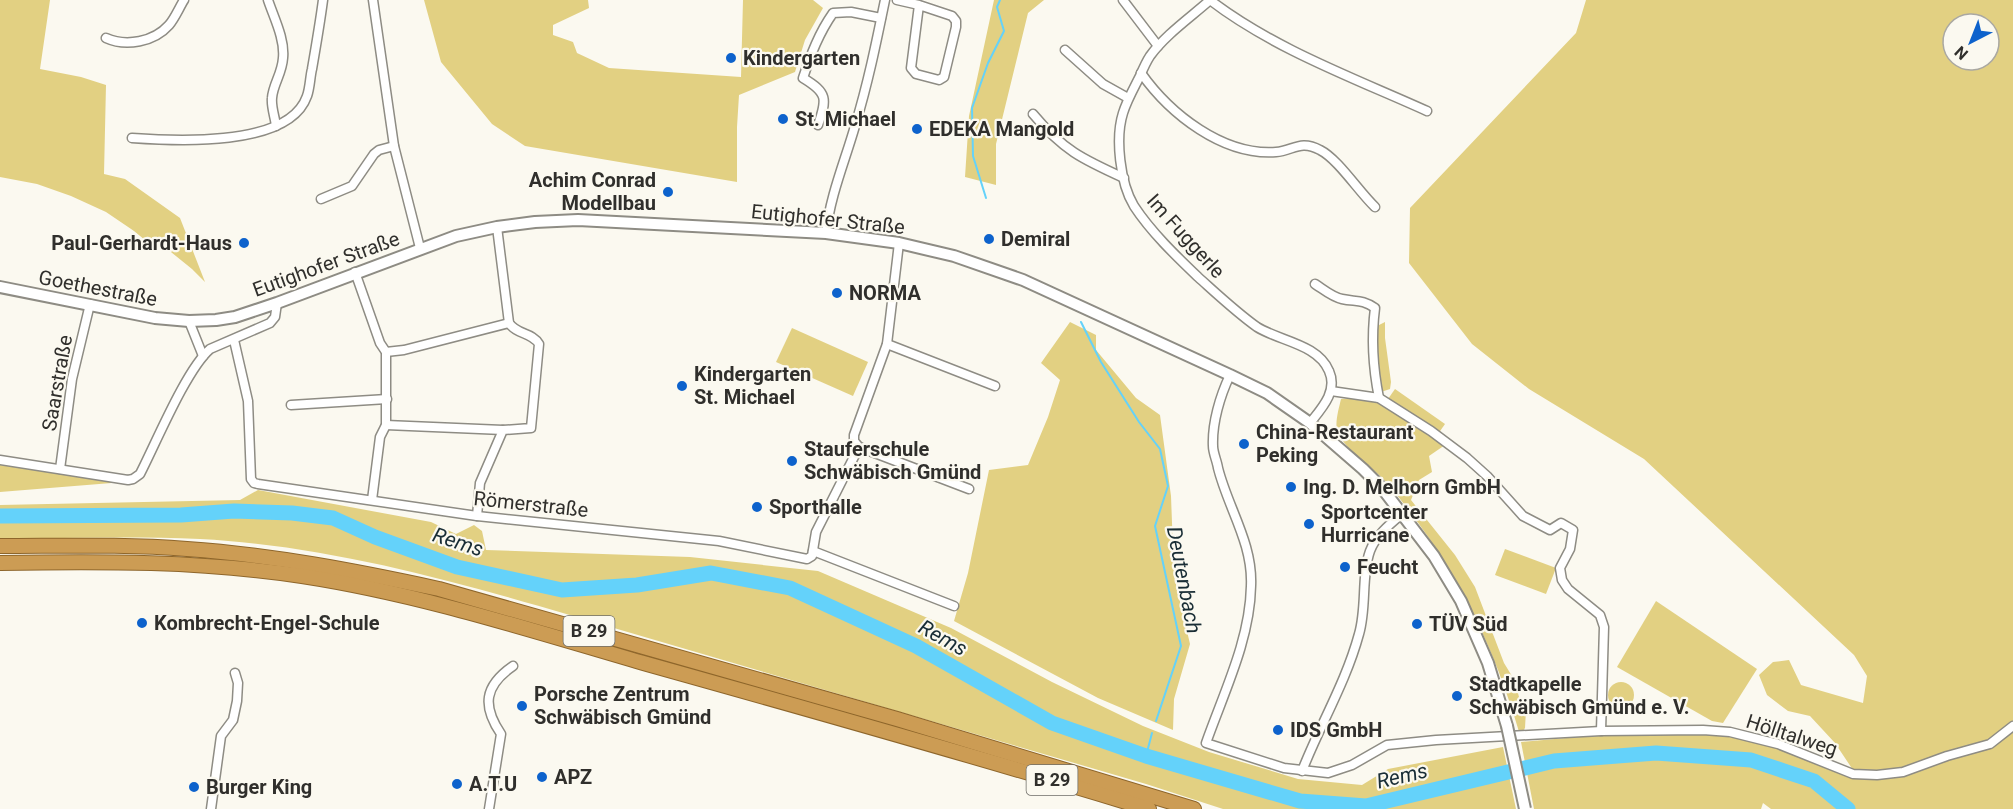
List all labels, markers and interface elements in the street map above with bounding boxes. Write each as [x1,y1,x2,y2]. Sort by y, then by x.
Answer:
north arrow [1941,12,2001,72]
text: N [1951,42,1972,64]
place label: Kindergarten [743,46,860,70]
marker: Kindergarten [724,51,738,65]
place label: St. Michael [795,107,896,131]
marker: St. Michael [776,112,790,126]
place label: EDEKA Mangold [929,117,1074,141]
marker: EDEKA Mangold [910,122,924,136]
place label: Achim Conrad Modellbau [529,168,656,215]
marker: Achim Conrad Modellbau [661,185,675,199]
street label: Im Fuggerle [1142,189,1230,283]
street label: Eutighofer Straße [750,199,906,239]
street label: Eutighofer Straße [249,226,403,302]
place label: Demiral [1001,227,1070,251]
place label: Paul-Gerhardt-Haus [51,231,232,255]
marker: Demiral [982,232,996,246]
marker: Paul-Gerhardt-Haus [237,236,251,250]
street label: Goethestraße [37,265,159,311]
place label: NORMA [849,281,921,305]
marker: NORMA [830,286,844,300]
street label: Saarstraße [37,333,77,433]
place label: Kindergarten St. Michael [694,362,811,409]
marker: Kindergarten St. Michael [675,379,689,393]
place label: China-Restaurant Peking [1256,420,1414,467]
place label: Stauferschule Schwäbisch Gmünd [804,437,981,484]
marker: China-Restaurant Peking [1237,437,1251,451]
marker: Stauferschule Schwäbisch Gmünd [785,454,799,468]
place label: Ing. D. Melhorn GmbH [1303,475,1501,499]
marker: Ing. D. Melhorn GmbH [1284,480,1298,494]
street label: Römerstraße [472,486,590,522]
place label: Sporthalle [769,495,862,519]
marker: Sporthalle [750,500,764,514]
place label: Sportcenter Hurricane [1321,500,1428,547]
marker: Sportcenter Hurricane [1302,517,1316,531]
water label: Rems [430,523,486,561]
water label: Deutenbach [1162,524,1206,636]
place label: Feucht [1357,555,1418,579]
marker: Feucht [1338,560,1352,574]
place label: Kombrecht-Engel-Schule [154,611,380,635]
place label: TÜV Süd [1429,612,1507,636]
water label: Rems [915,615,971,661]
marker: Kombrecht-Engel-Schule [135,616,149,630]
road number: B 29 [564,616,614,646]
marker: TÜV Süd [1410,617,1424,631]
place label: Stadtkapelle Schwäbisch Gmünd e. V. [1469,672,1690,719]
place label: Porsche Zentrum Schwäbisch Gmünd [534,682,711,729]
marker: Stadtkapelle Schwäbisch Gmünd e. V. [1450,689,1464,703]
marker: Porsche Zentrum Schwäbisch Gmünd [515,699,529,713]
street label: Hölltalweg [1743,709,1841,761]
place label: IDS GmbH [1290,718,1382,742]
marker: IDS GmbH [1271,723,1285,737]
water label: Rems [1374,758,1430,794]
place label: APZ [554,765,592,789]
road number: B 29 [1026,765,1078,795]
marker: APZ [535,770,549,784]
place label: A.T.U [469,772,517,796]
place label: Burger King [206,775,312,799]
marker: A.T.U [450,777,464,791]
marker: Burger King [187,780,201,794]

